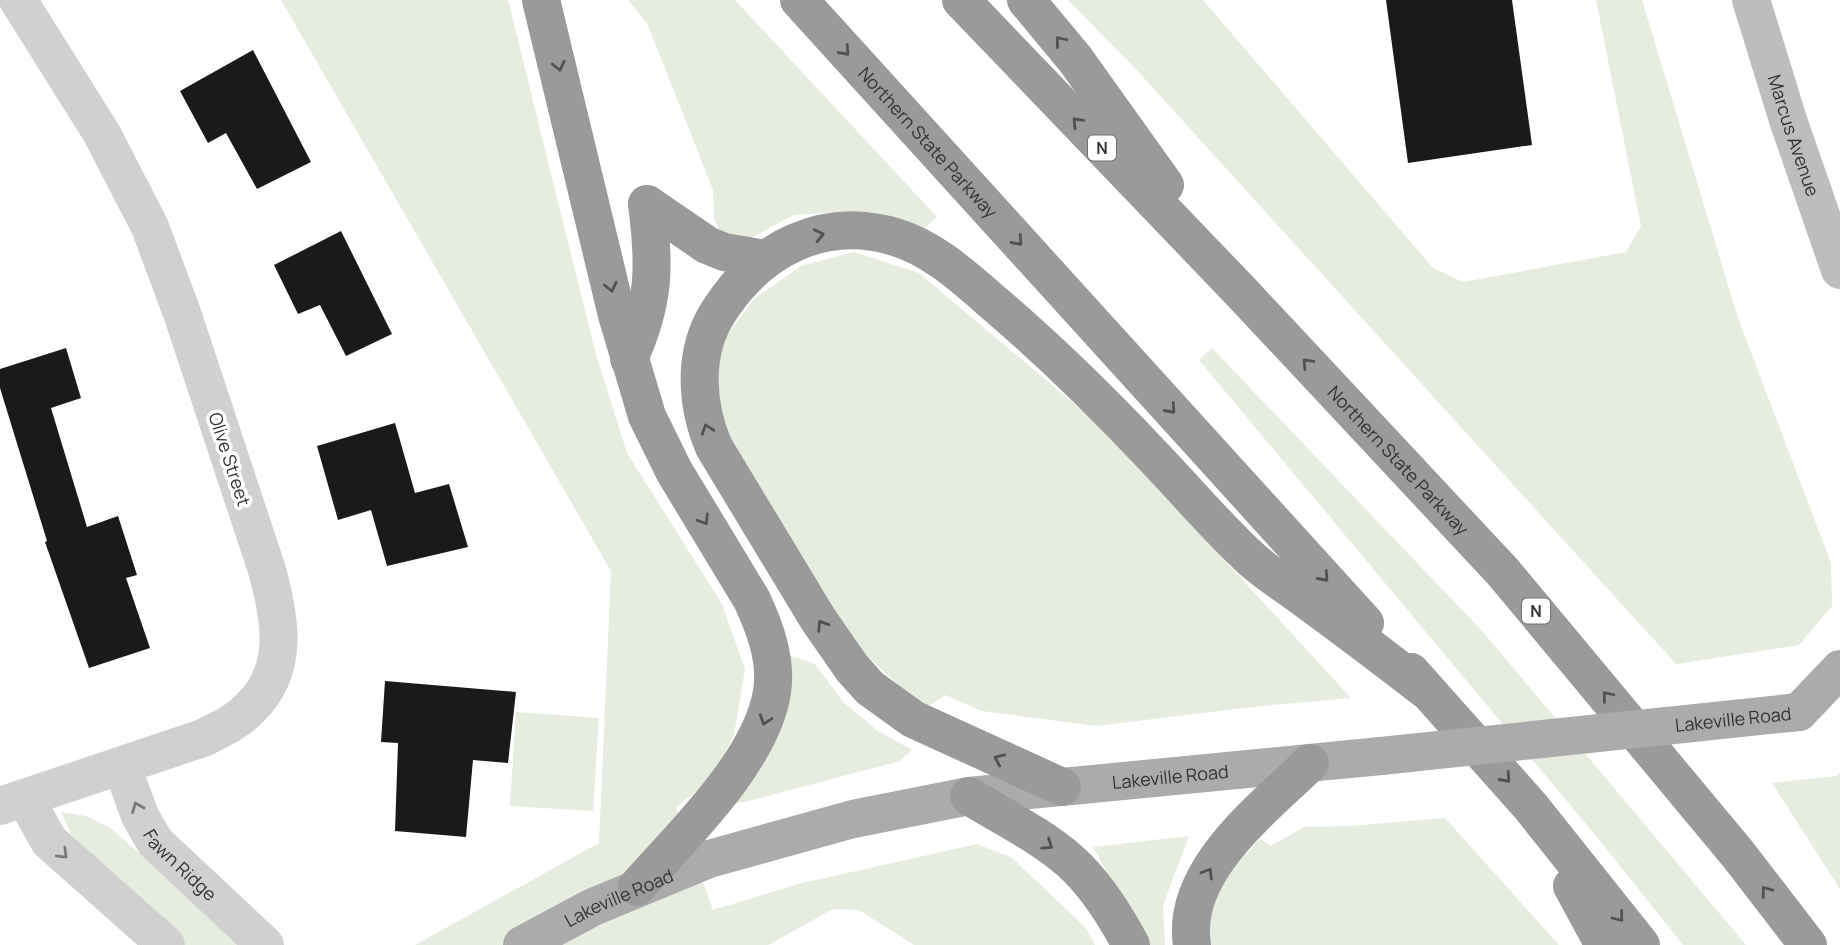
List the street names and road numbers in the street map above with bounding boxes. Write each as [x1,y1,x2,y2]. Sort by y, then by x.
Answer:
street label: Northern State Parkway [853,61,1003,223]
street label: Marcus Avenue [1763,72,1825,199]
road number: N [1088,136,1116,160]
street label: Northern State Parkway [1323,380,1475,540]
street label: Olive Street [204,409,256,509]
road number: N [1522,598,1550,624]
street label: Lakeville Road [1674,701,1792,737]
street label: Lakeville Road [1111,759,1230,794]
street label: Fawn Ridge [138,825,222,906]
street label: Lakeville Road [560,863,677,932]

